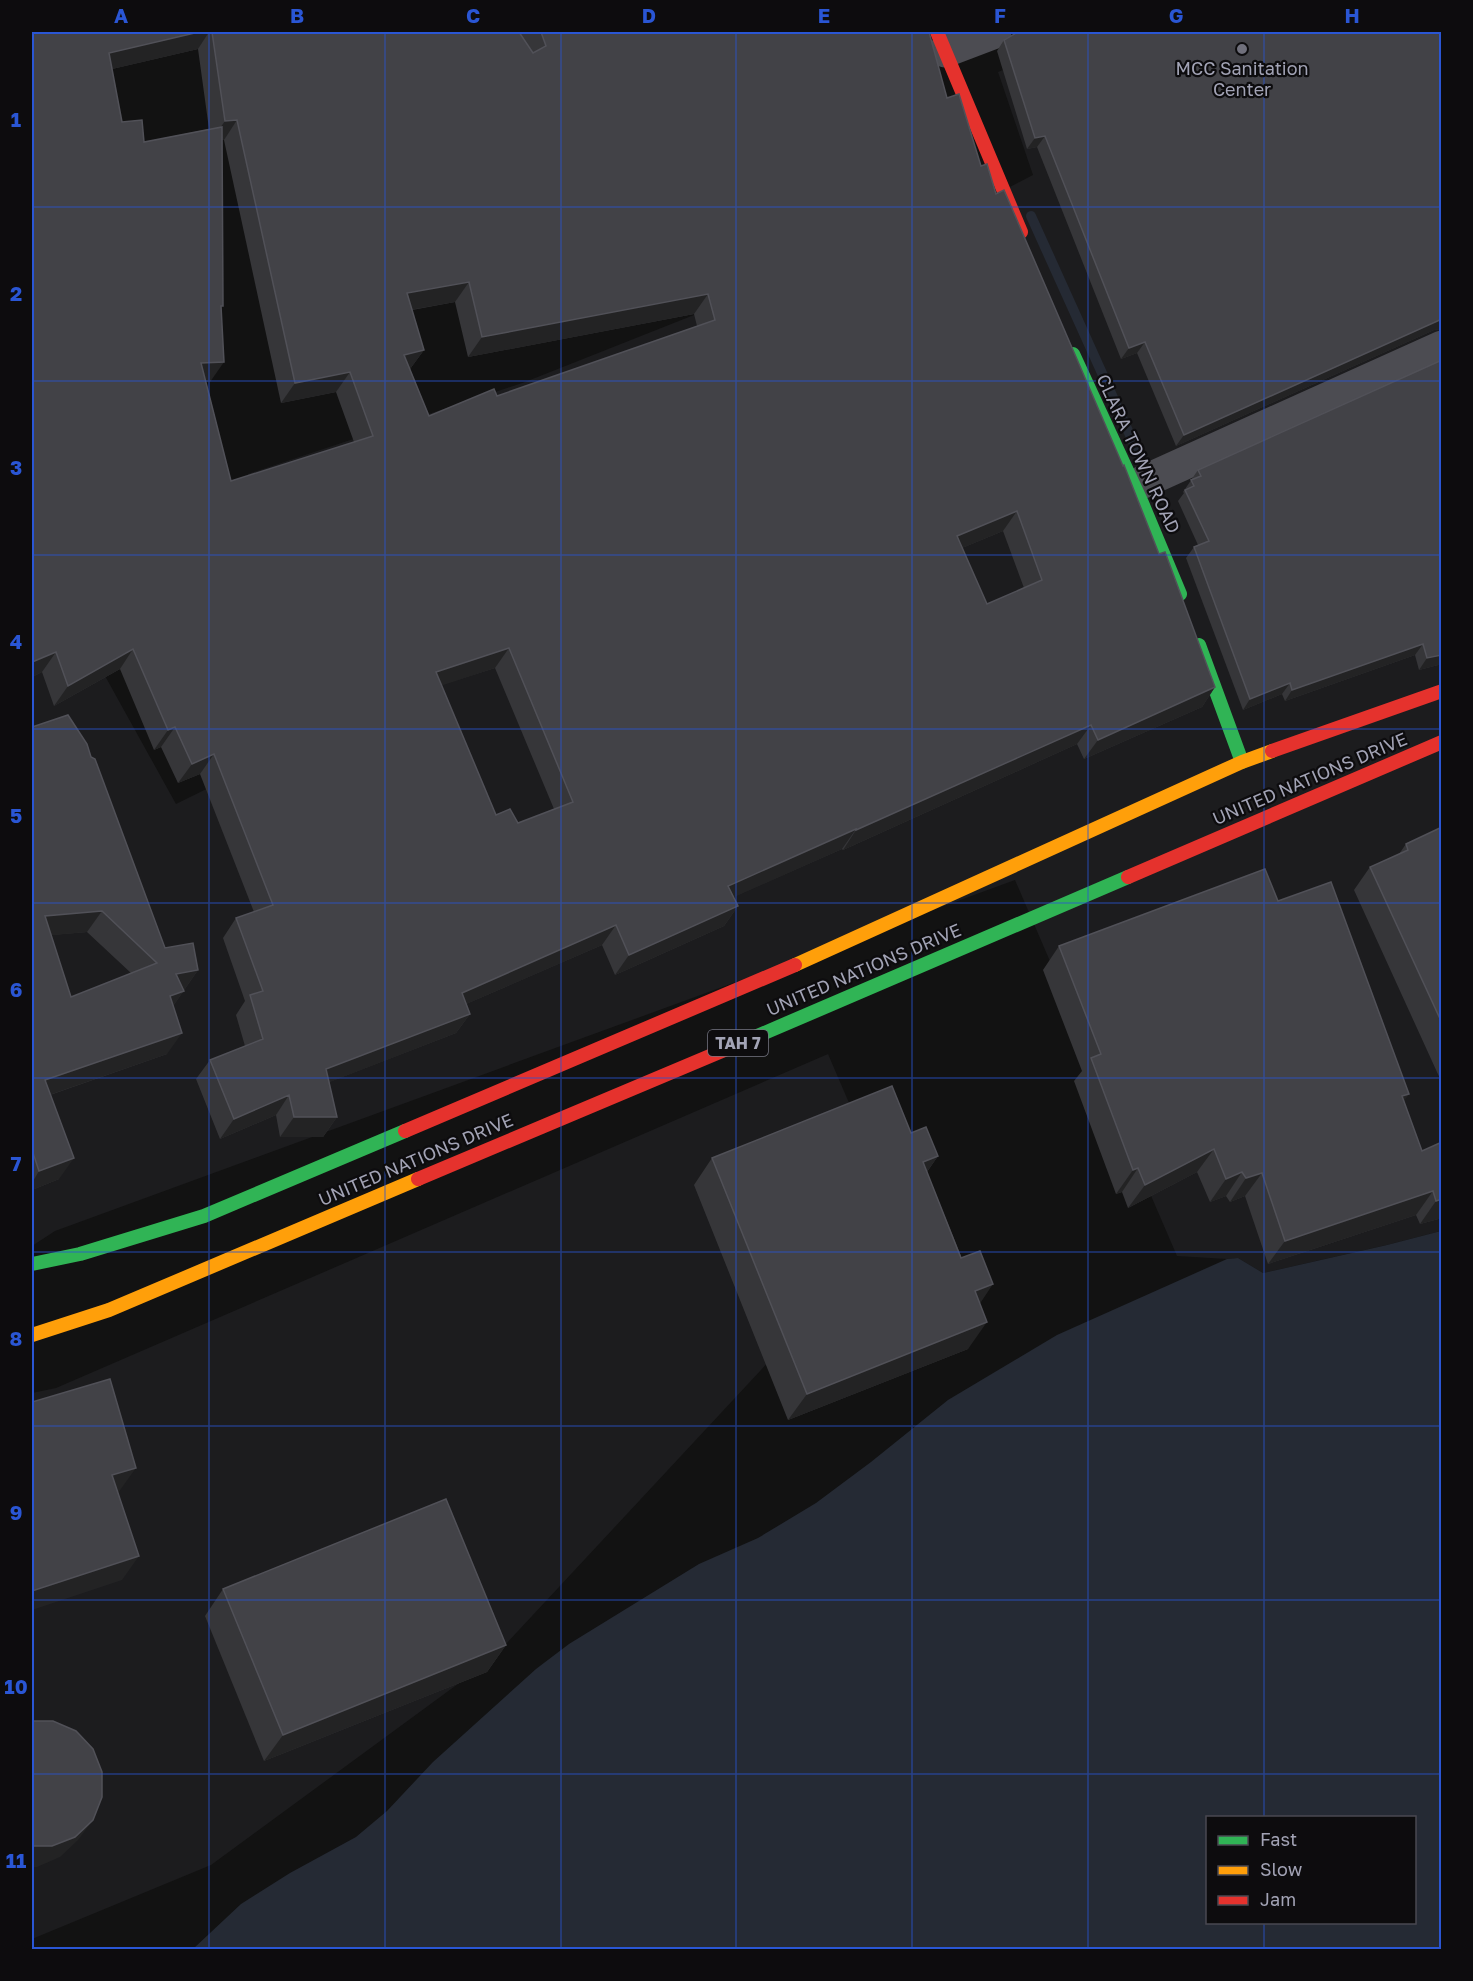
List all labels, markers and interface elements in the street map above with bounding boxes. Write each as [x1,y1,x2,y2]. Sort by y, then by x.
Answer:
text: A [114,3,128,27]
text: B [290,3,304,27]
text: C [466,3,480,27]
text: D [642,3,656,27]
text: E [818,3,830,27]
text: F [994,3,1006,27]
text: G [1169,3,1183,27]
text: H [1344,3,1360,27]
marker: MCC Sanitation Center [1235,42,1249,56]
place label: MCC Sanitation Center [1175,57,1309,100]
text: 1 [11,107,21,131]
text: 2 [10,281,22,305]
street label: CLARA TOWN ROAD [1092,370,1185,537]
text: 3 [10,455,22,479]
text: 4 [10,629,22,653]
street label: UNITED NATIONS DRIVE [1209,727,1410,829]
text: 5 [10,803,22,827]
street label: UNITED NATIONS DRIVE [763,918,964,1020]
text: 6 [10,977,22,1001]
road number: TAH 7 [708,1030,768,1056]
street label: UNITED NATIONS DRIVE [315,1108,516,1210]
text: 7 [11,1151,22,1175]
text: 8 [10,1326,22,1350]
text: 9 [10,1500,22,1524]
text: 10 [4,1674,28,1698]
legend [1206,1816,1416,1924]
text: Fast [1260,1828,1297,1850]
text: 11 [6,1848,26,1872]
text: Slow [1260,1858,1303,1880]
text: Jam [1260,1888,1296,1910]

